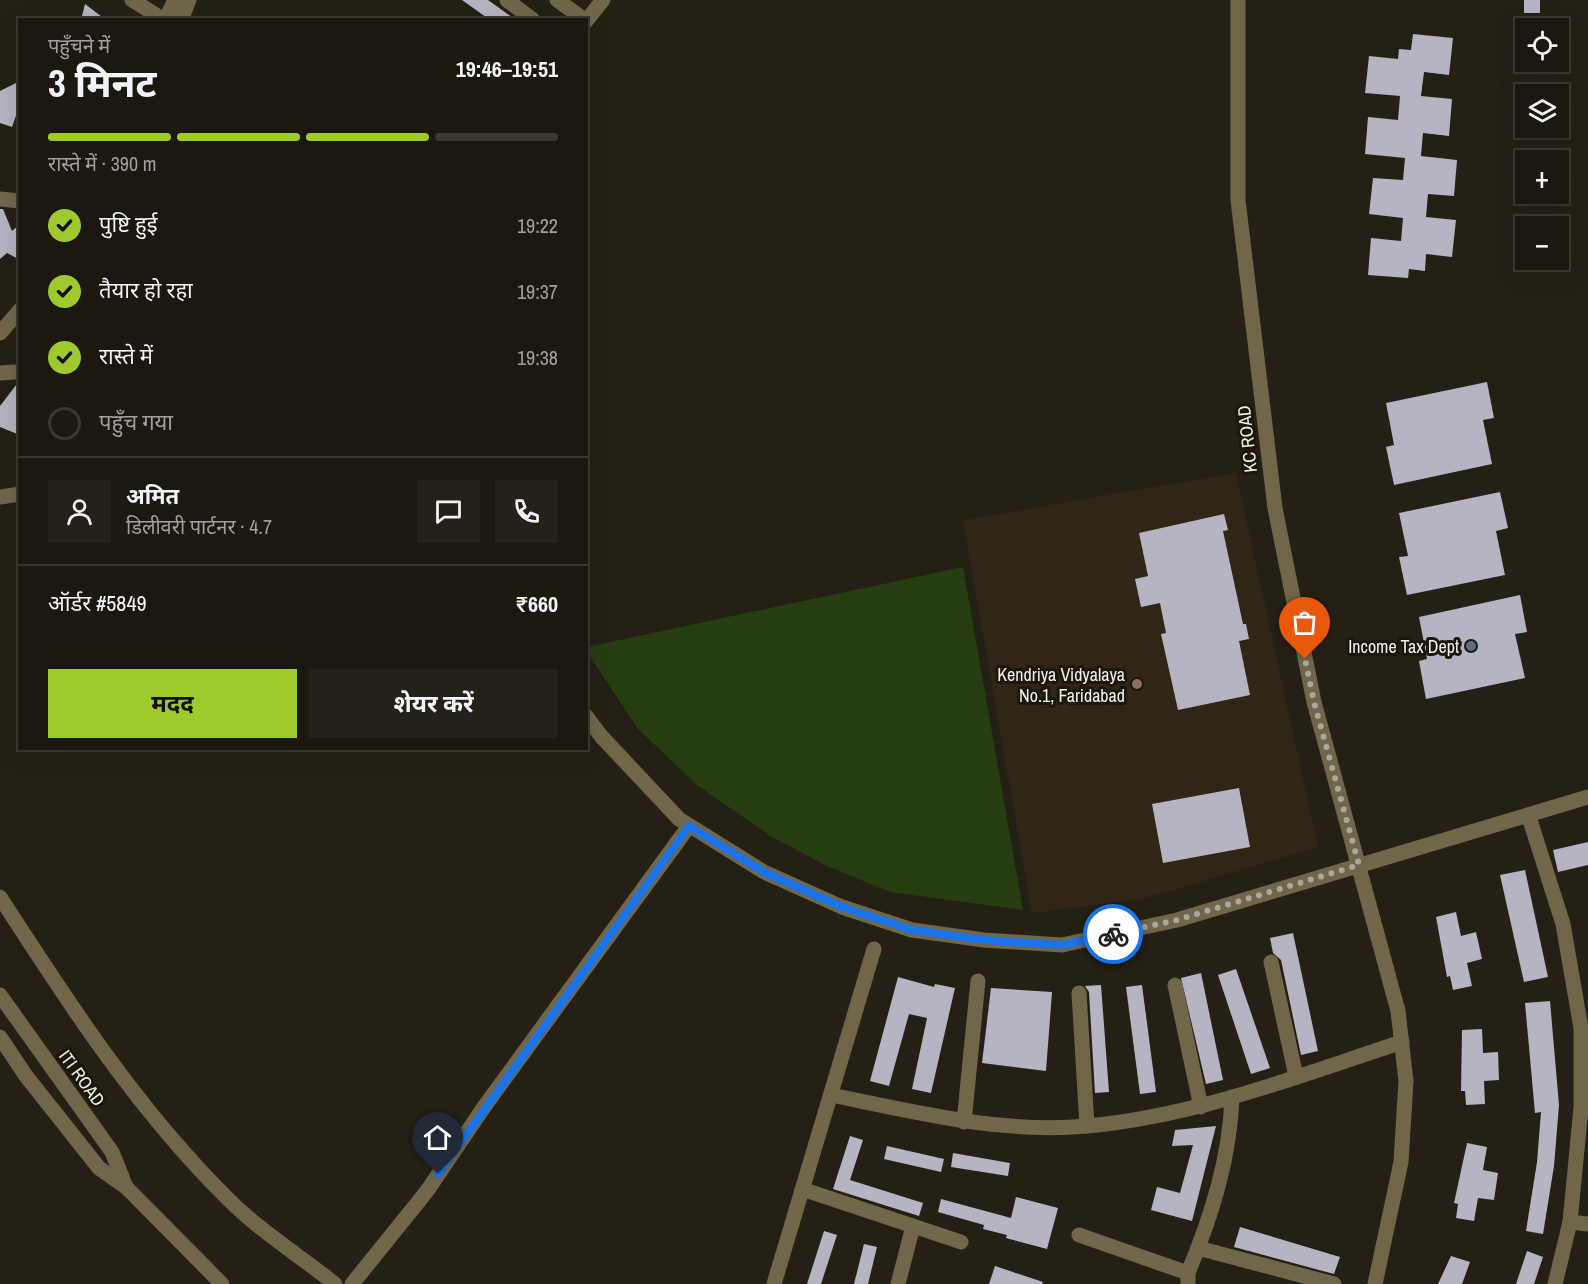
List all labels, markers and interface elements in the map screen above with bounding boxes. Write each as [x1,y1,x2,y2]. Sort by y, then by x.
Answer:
map controls [1515,18,1569,270]
button: locate [1515,18,1569,72]
text: पहुँचने में [48,32,110,59]
text: 19:46–19:51 [456,54,558,84]
text: 3 मिनट [48,57,157,109]
button: layers [1515,84,1569,138]
text: रास्ते में · 390 m [48,150,156,177]
button: + [1515,150,1569,204]
icon: check [48,209,81,242]
text: पुष्टि हुई [99,209,158,239]
text: 19:22 [517,212,558,239]
button: − [1515,216,1569,270]
icon: check [48,275,81,308]
text: तैयार हो रहा [99,275,193,305]
text: 19:37 [517,278,558,305]
icon: check [48,341,81,374]
text: रास्ते में [99,341,153,371]
text: 19:38 [517,344,558,371]
street label: KC ROAD [1231,404,1263,474]
text: पहुँच गया [99,407,173,437]
button: person [48,480,111,543]
button: chat [417,480,480,543]
button: phone [495,480,558,543]
text: अमित [126,481,179,511]
text: डिलीवरी पार्टनर · 4.7 [126,513,272,540]
text: ऑर्डर #5849 [48,588,146,618]
text: ₹660 [515,589,558,619]
pin [1279,597,1330,659]
icon: bag [1288,606,1321,639]
place label: Income Tax Dept [1348,634,1459,659]
marker: Income Tax Dept [1464,639,1478,653]
place label: Kendriya Vidyalaya No.1, Faridabad [997,662,1125,708]
button: मदद [48,669,297,738]
button: शेयर करें [309,669,558,738]
marker: Kendriya Vidyalaya No.1, Faridabad [1130,677,1144,691]
courier [1083,904,1143,964]
icon: bike [1097,918,1130,951]
street label: ITI ROAD [53,1045,111,1111]
pin [412,1112,463,1174]
icon: home [421,1121,454,1154]

